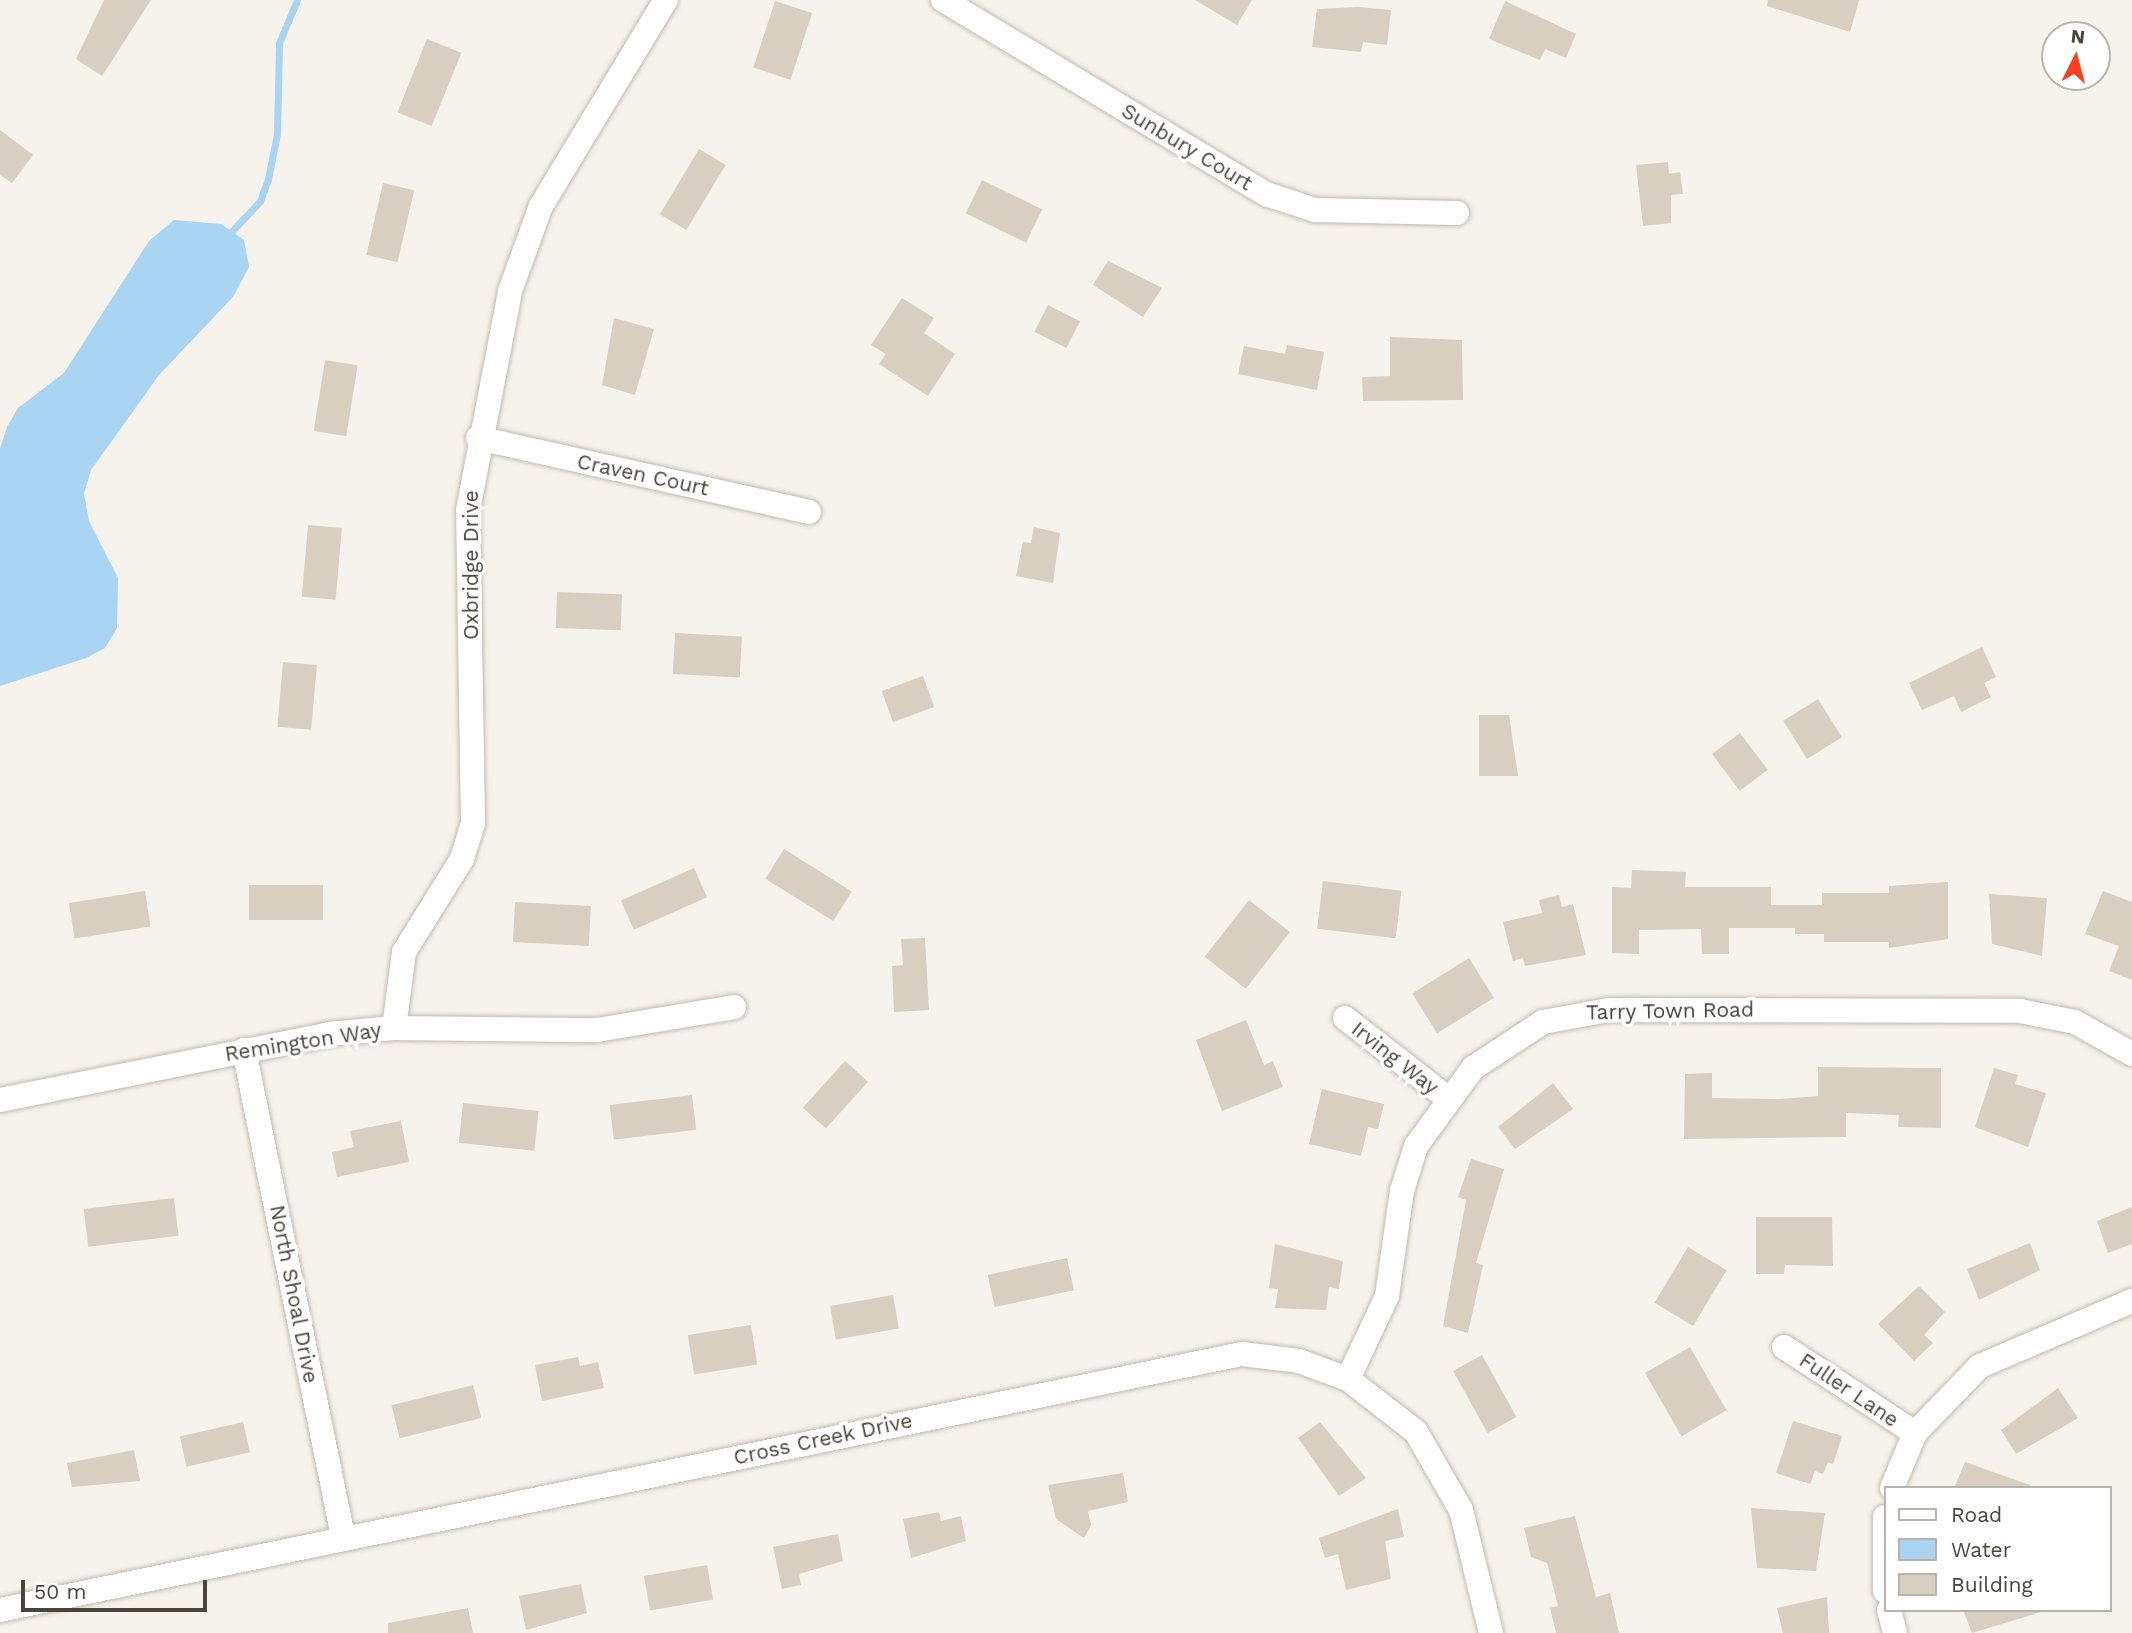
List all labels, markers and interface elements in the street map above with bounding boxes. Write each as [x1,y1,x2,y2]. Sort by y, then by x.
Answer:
north arrow [2041,21,2111,91]
text: N [2070,24,2086,49]
street label: Sunbury Court [1117,98,1257,196]
street label: Craven Court [575,449,711,501]
street label: Oxbridge Drive [458,490,484,640]
street label: Tarry Town Road [1585,997,1755,1025]
street label: Irving Way [1346,1016,1444,1100]
street label: Remington Way [223,1017,383,1067]
street label: North Shoal Drive [264,1203,324,1385]
street label: Fuller Lane [1794,1347,1904,1433]
street label: Cross Creek Drive [731,1408,915,1470]
legend [1884,1486,2111,1612]
text: Road [1951,1502,2002,1527]
text: Water [1951,1537,2011,1562]
scale bar [24,1566,210,1610]
text: Building [1951,1572,2033,1597]
text: 50 m [34,1579,86,1604]

